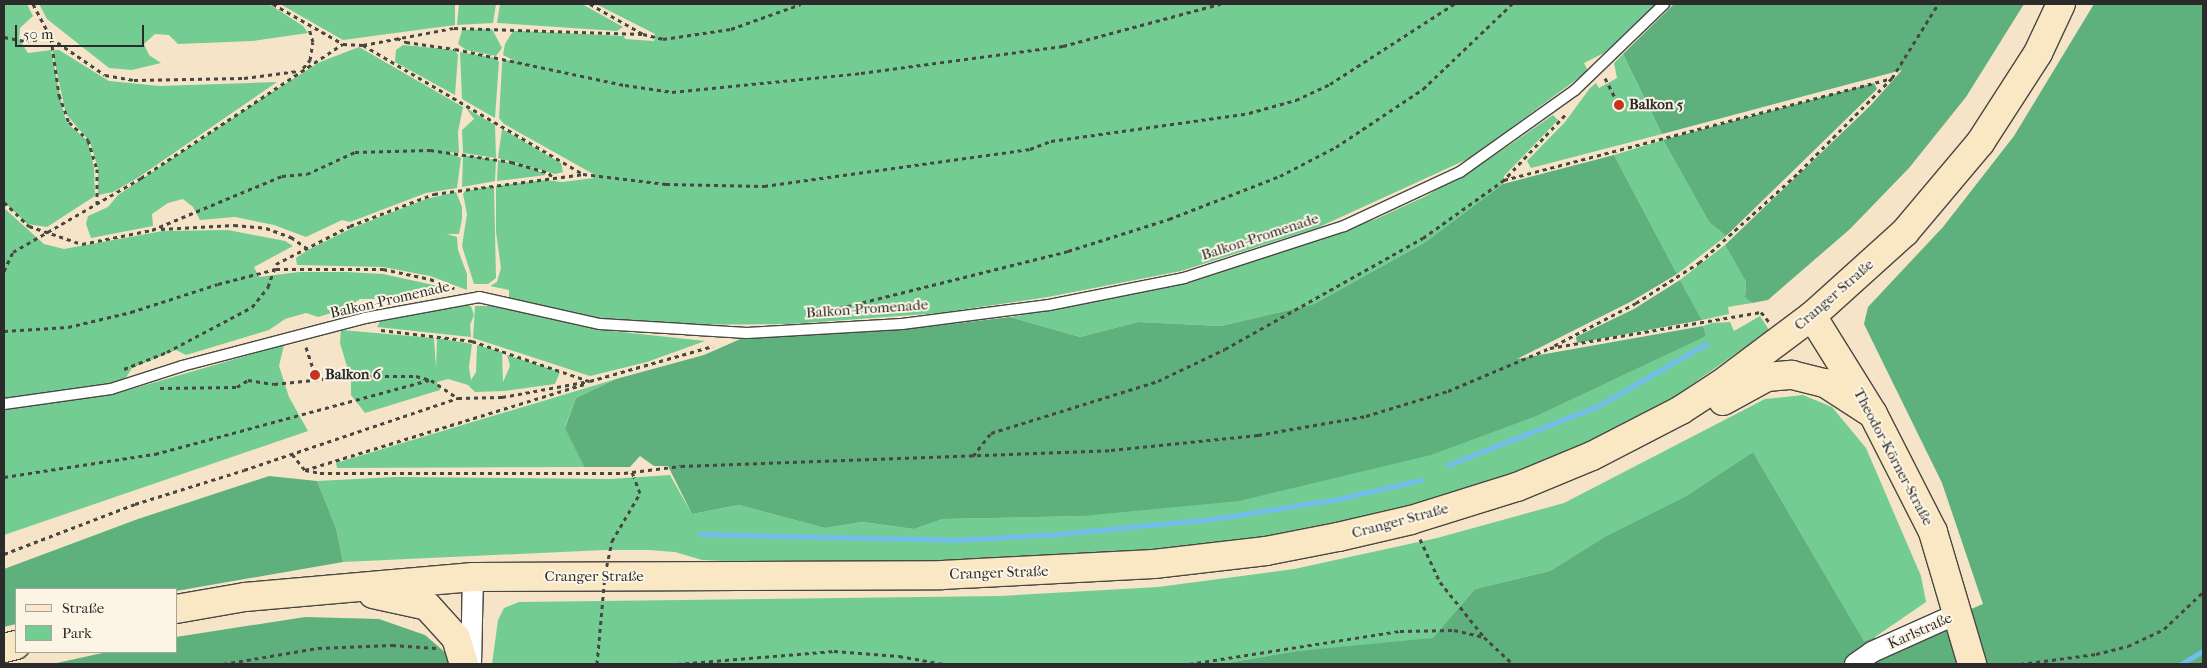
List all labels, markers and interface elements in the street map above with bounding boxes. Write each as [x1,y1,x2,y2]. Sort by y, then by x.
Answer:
scale bar [18,15,146,47]
text: 50 m [23,25,53,43]
place label: Balkon 5 [1629,96,1683,114]
marker: Balkon 5 [1613,99,1625,111]
street label: Balkon-Promenade [1199,210,1321,264]
street label: Cranger Straße [1791,256,1877,334]
street label: Balkon-Promenade [328,277,452,323]
street label: Balkon-Promenade [805,296,929,322]
place label: Balkon 6 [325,366,381,384]
marker: Balkon 6 [309,369,321,381]
street label: Theodor-Körner-Straße [1849,385,1937,529]
street label: Cranger Straße [1350,499,1450,543]
street label: Cranger Straße [949,562,1049,584]
street label: Cranger Straße [544,568,644,586]
legend [15,588,178,653]
text: Straße [62,599,104,617]
street label: Karlstraße [1885,609,1955,653]
text: Park [62,624,92,642]

